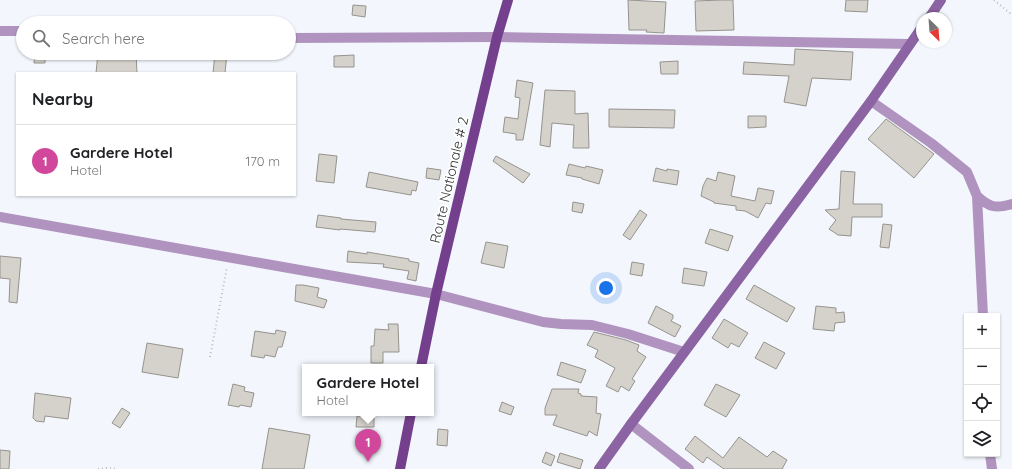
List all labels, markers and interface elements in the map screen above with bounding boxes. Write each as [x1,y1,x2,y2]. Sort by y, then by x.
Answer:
north arrow [916,12,952,48]
search box [16,16,296,60]
icon: search [30,27,52,49]
text: Search here [62,29,145,48]
text: Nearby [32,88,93,109]
street label: Route Nationale # 2 [426,115,472,245]
text: Gardere Hotel [70,143,173,162]
text: 1 [42,153,48,169]
text: 170 m [245,153,280,169]
text: Hotel [70,162,102,178]
your location [596,278,616,298]
map controls [964,313,1000,457]
button: + [964,313,1000,349]
button: − [964,349,1000,385]
popup [302,364,434,416]
text: Gardere Hotel [317,373,419,392]
button: locate [964,385,1000,421]
text: Hotel [317,392,348,408]
button: layers [964,421,1000,457]
pin: 1 [355,429,381,462]

